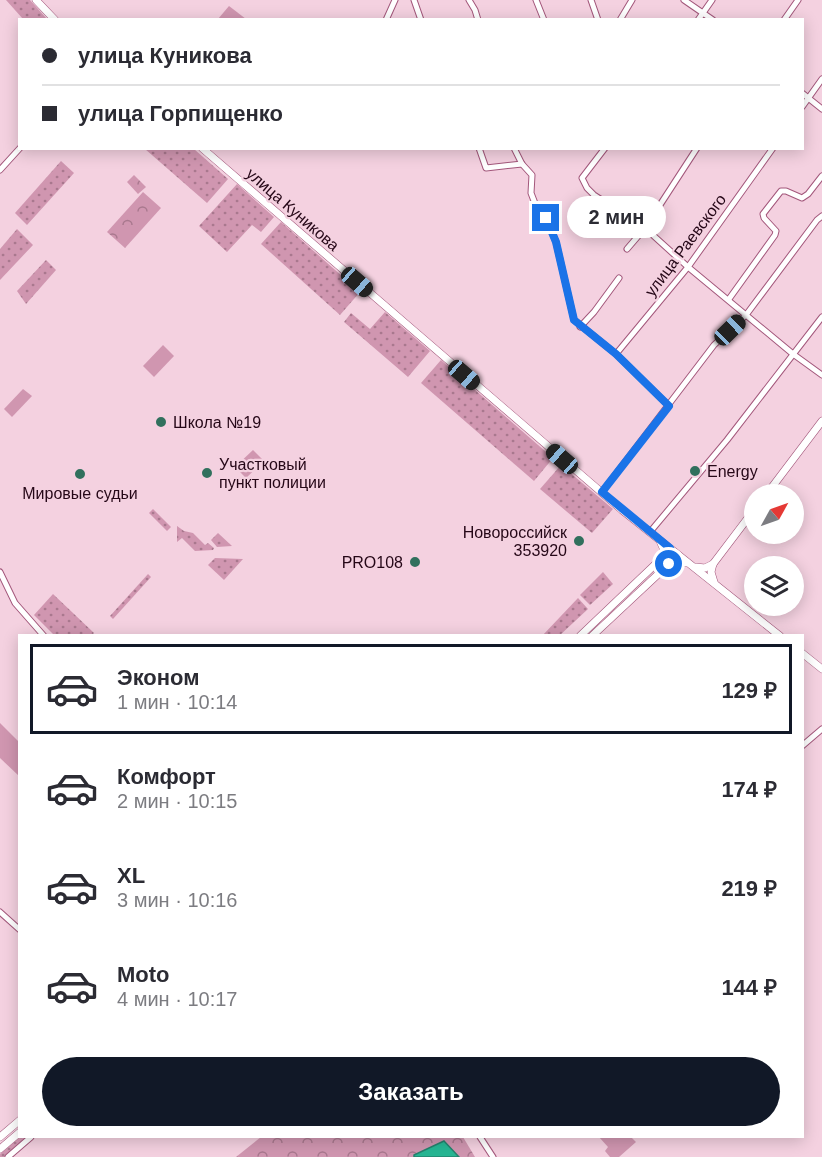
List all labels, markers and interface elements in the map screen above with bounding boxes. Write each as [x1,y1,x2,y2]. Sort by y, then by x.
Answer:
text: улица Куникова [78,43,252,68]
text: улица Горпищенко [78,101,283,126]
street label: улица Куникова [243,165,342,254]
street label: улица Раевского [642,191,729,300]
callout: 2 мин [567,197,666,239]
route end [532,204,559,231]
text: 2 мин [589,206,644,228]
car [338,263,376,301]
car [711,311,749,349]
car [445,356,483,394]
place label: Школа №19 [173,414,261,431]
marker: Школа №19 [154,415,168,429]
car [543,440,581,478]
place label: Участковый пункт полиции [219,456,326,491]
place label: Energy [707,463,758,480]
marker: Energy [688,464,702,478]
marker: Участковый пункт полиции [200,466,214,480]
marker: Мировые судьи [73,467,87,481]
north arrow [744,484,804,544]
map controls [744,484,804,616]
place label: Мировые судьи [22,485,138,502]
place label: Новороссийск 353920 [463,524,568,559]
marker: Новороссийск 353920 [572,534,586,548]
route start [655,550,682,577]
place label: PRO108 [342,554,403,571]
marker: PRO108 [408,555,422,569]
button: layers [744,556,804,616]
icon: car [45,662,99,716]
text: Эконом [117,665,200,690]
text: 129 ₽ [721,678,777,703]
text: 1 мин · 10:14 [117,691,237,713]
icon: car [45,761,99,815]
text: Комфорт [117,764,216,789]
text: 174 ₽ [721,777,777,802]
text: 2 мин · 10:15 [117,790,237,812]
icon: car [45,860,99,914]
text: XL [117,863,145,888]
text: 219 ₽ [721,876,777,901]
text: 3 мин · 10:16 [117,889,237,911]
icon: car [45,959,99,1013]
text: Moto [117,962,170,987]
text: 144 ₽ [721,975,777,1000]
text: 4 мин · 10:17 [117,988,237,1010]
button: Заказать [42,1057,780,1126]

